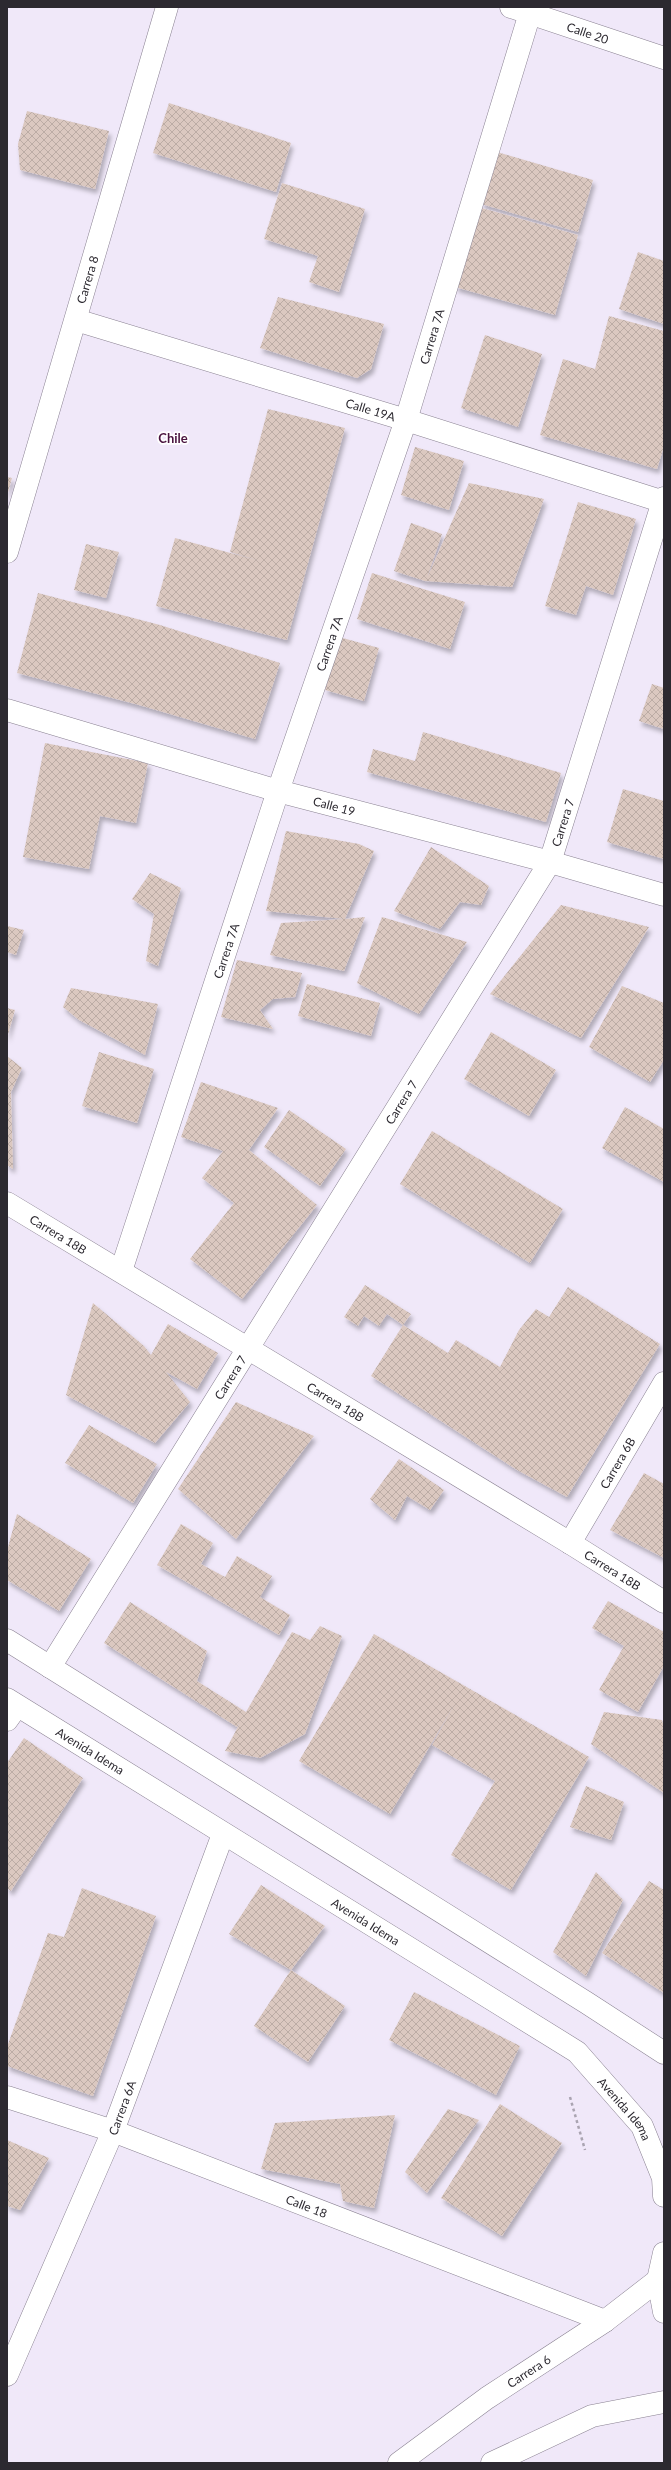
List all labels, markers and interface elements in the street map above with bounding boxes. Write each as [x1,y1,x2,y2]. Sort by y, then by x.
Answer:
street label: Calle 20 [565,19,611,47]
street label: Carrera 8 [73,254,101,305]
street label: Carrera 7A [416,306,447,366]
street label: Calle 19A [344,395,398,424]
district label: Chile [158,430,188,446]
street label: Carrera 7A [312,613,346,673]
street label: Calle 19 [312,793,357,818]
street label: Carrera 7 [548,797,577,848]
street label: Carrera 7A [210,920,242,980]
street label: Carrera 7 [382,1077,420,1127]
street label: Carrera 18B [27,1211,90,1257]
street label: Carrera 7 [211,1352,249,1402]
street label: Carrera 18B [304,1379,367,1425]
street label: Carrera 6B [596,1434,638,1491]
street label: Carrera 18B [582,1546,644,1593]
street label: Avenida Idema [53,1724,127,1777]
street label: Avenida Idema [329,1894,403,1948]
street label: Avenida Idema [595,2074,655,2143]
street label: Carrera 6A [105,2077,139,2137]
street label: Calle 18 [284,2191,330,2221]
street label: Carrera 6 [504,2351,553,2391]

